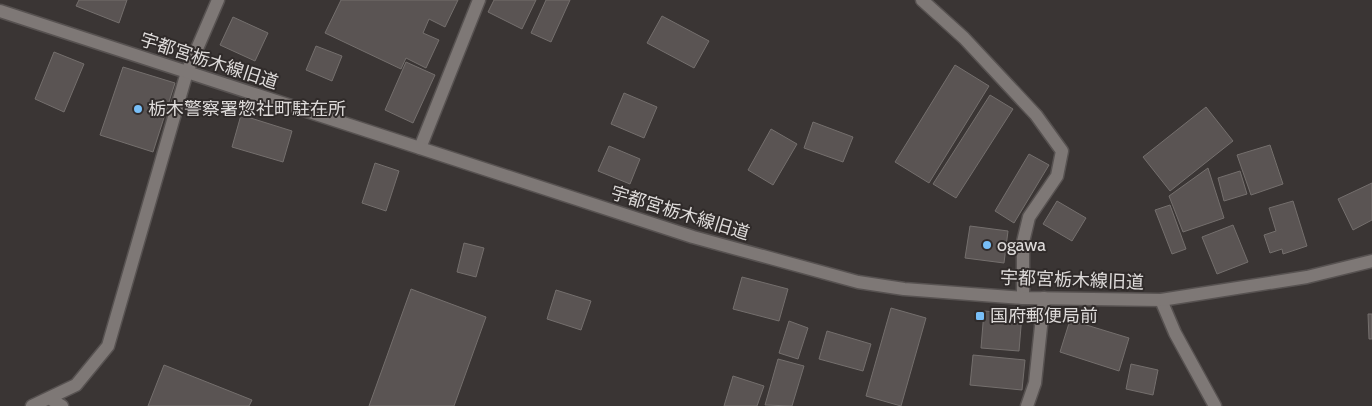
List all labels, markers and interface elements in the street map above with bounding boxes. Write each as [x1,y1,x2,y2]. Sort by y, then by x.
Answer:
street label: 宇都宮栃木線旧道 [137,28,281,94]
place label: 栃木警察署惣社町駐在所 [148,98,346,120]
marker: 栃木警察署惣社町駐在所 [132,103,144,115]
street label: 宇都宮栃木線旧道 [608,181,752,245]
place label: ogawa [997,234,1046,256]
marker: ogawa [981,239,993,251]
street label: 宇都宮栃木線旧道 [1000,266,1144,294]
place label: 国府郵便局前 [990,305,1098,327]
marker: 国府郵便局前 [974,310,986,322]

